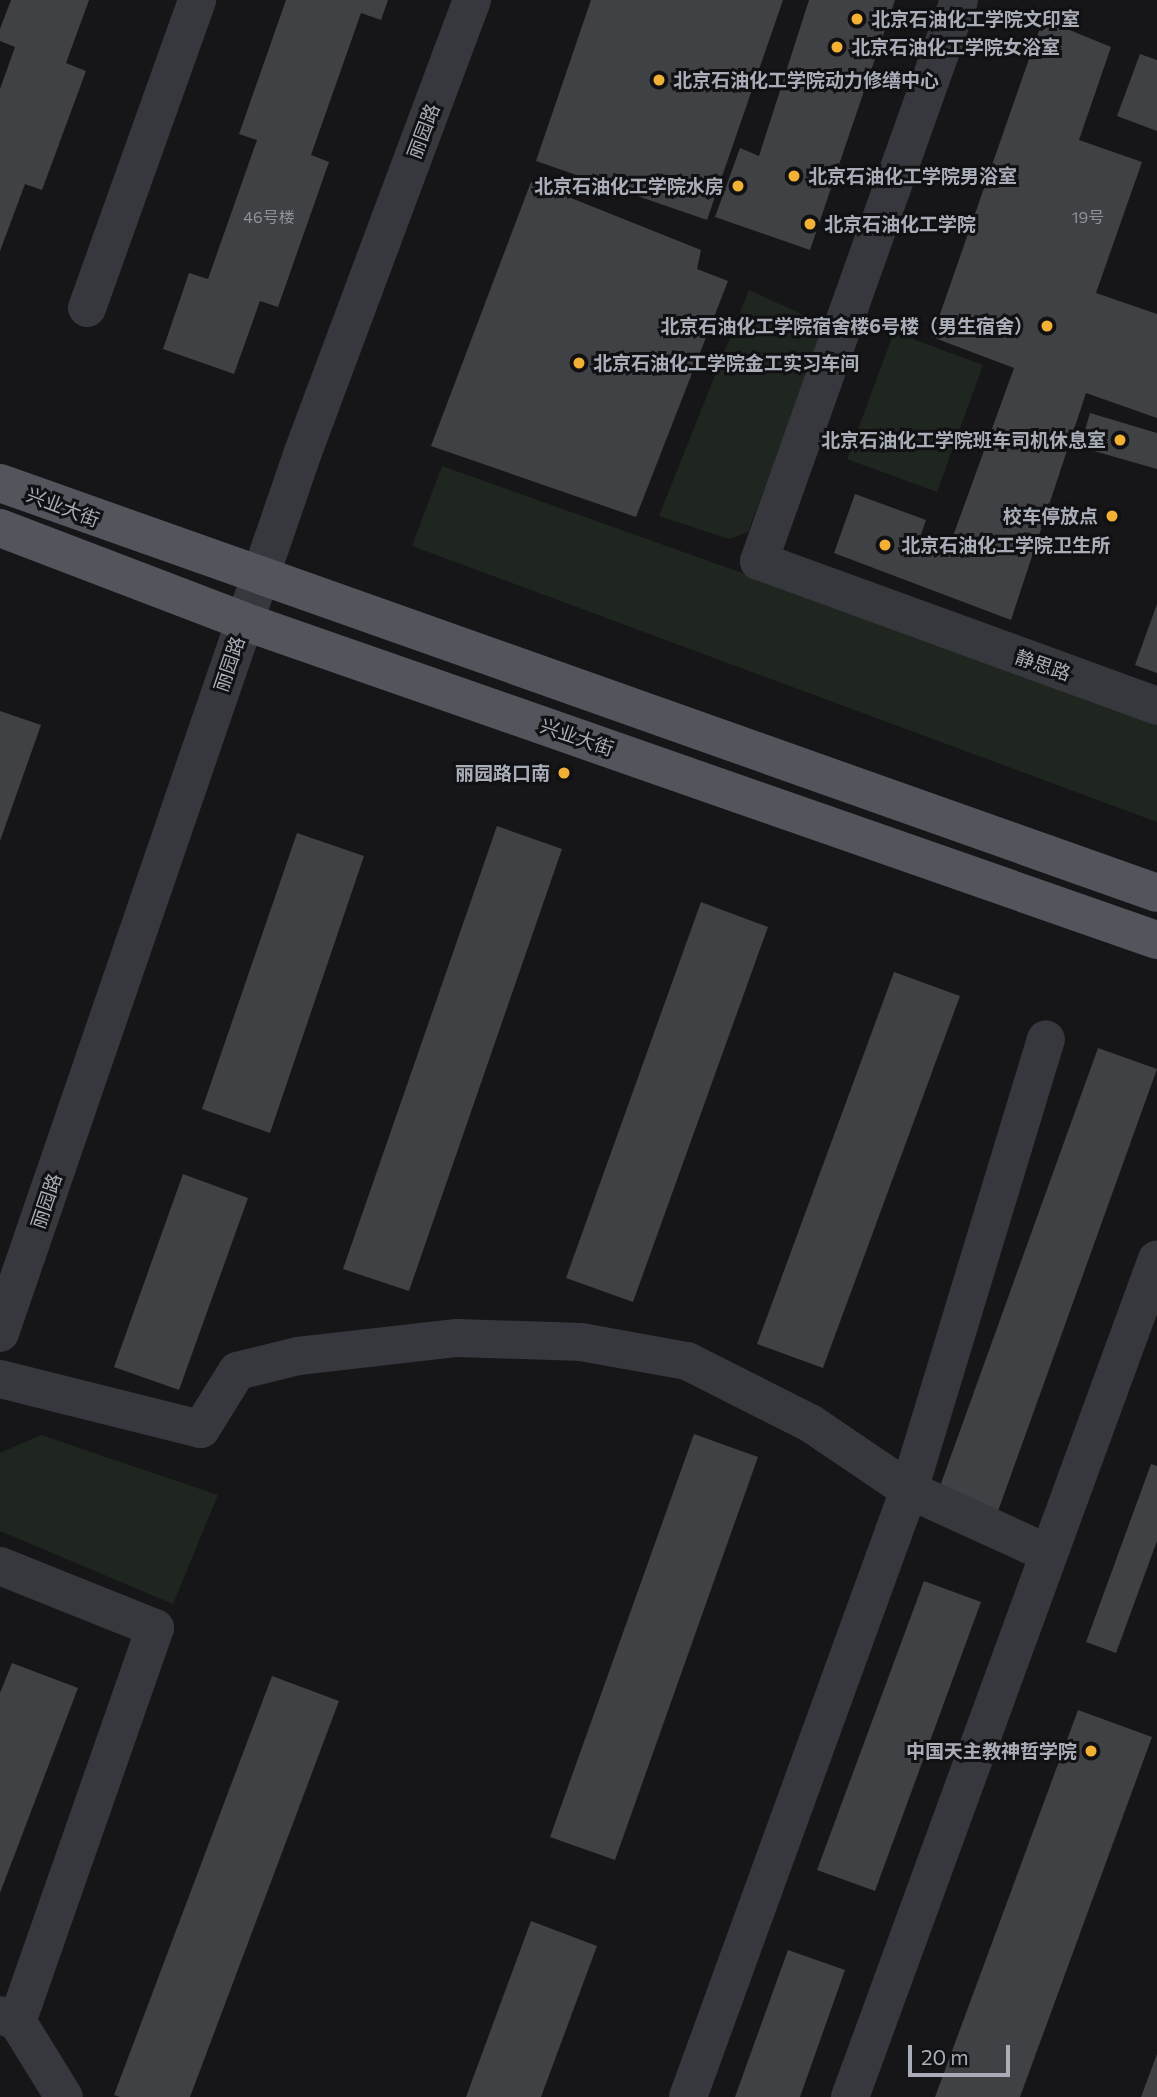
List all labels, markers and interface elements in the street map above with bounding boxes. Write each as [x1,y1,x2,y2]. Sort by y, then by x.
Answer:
place label: 北京石油化工学院文印室 [871,8,1080,30]
marker: 北京石油化工学院文印室 [849,11,865,27]
place label: 北京石油化工学院女浴室 [851,36,1060,58]
marker: 北京石油化工学院女浴室 [829,39,845,55]
place label: 北京石油化工学院动力修缮中心 [673,69,939,91]
marker: 北京石油化工学院动力修缮中心 [651,72,667,88]
street label: 丽园路 [402,100,444,162]
place label: 北京石油化工学院男浴室 [808,165,1017,187]
marker: 北京石油化工学院男浴室 [786,168,802,184]
place label: 北京石油化工学院水房 [534,175,724,197]
marker: 北京石油化工学院水房 [730,178,746,194]
house number: 46号楼 [243,207,295,227]
house number: 19号 [1072,207,1104,227]
place label: 北京石油化工学院 [824,213,976,235]
marker: 北京石油化工学院 [802,216,818,232]
place label: 北京石油化工学院宿舍楼6号楼（男生宿舍） [660,315,1033,337]
marker: 北京石油化工学院宿舍楼6号楼（男生宿舍） [1039,318,1055,334]
place label: 北京石油化工学院金工实习车间 [593,352,859,374]
marker: 北京石油化工学院金工实习车间 [571,355,587,371]
place label: 北京石油化工学院班车司机休息室 [821,429,1106,451]
marker: 北京石油化工学院班车司机休息室 [1112,432,1128,448]
street label: 兴业大街 [23,483,103,531]
place label: 校车停放点 [1003,505,1098,527]
marker: 校车停放点 [1104,508,1120,524]
place label: 北京石油化工学院卫生所 [901,534,1110,556]
marker: 北京石油化工学院卫生所 [875,535,895,555]
street label: 丽园路 [209,633,249,695]
street label: 静思路 [1012,645,1074,685]
street label: 兴业大街 [537,714,617,760]
place label: 丽园路口南 [455,762,550,784]
marker: 丽园路口南 [556,765,572,781]
street label: 丽园路 [26,1170,66,1232]
place label: 中国天主教神哲学院 [906,1740,1077,1762]
marker: 中国天主教神哲学院 [1083,1743,1099,1759]
scale bar [912,2030,1014,2074]
text: 20 m [921,2044,969,2069]

